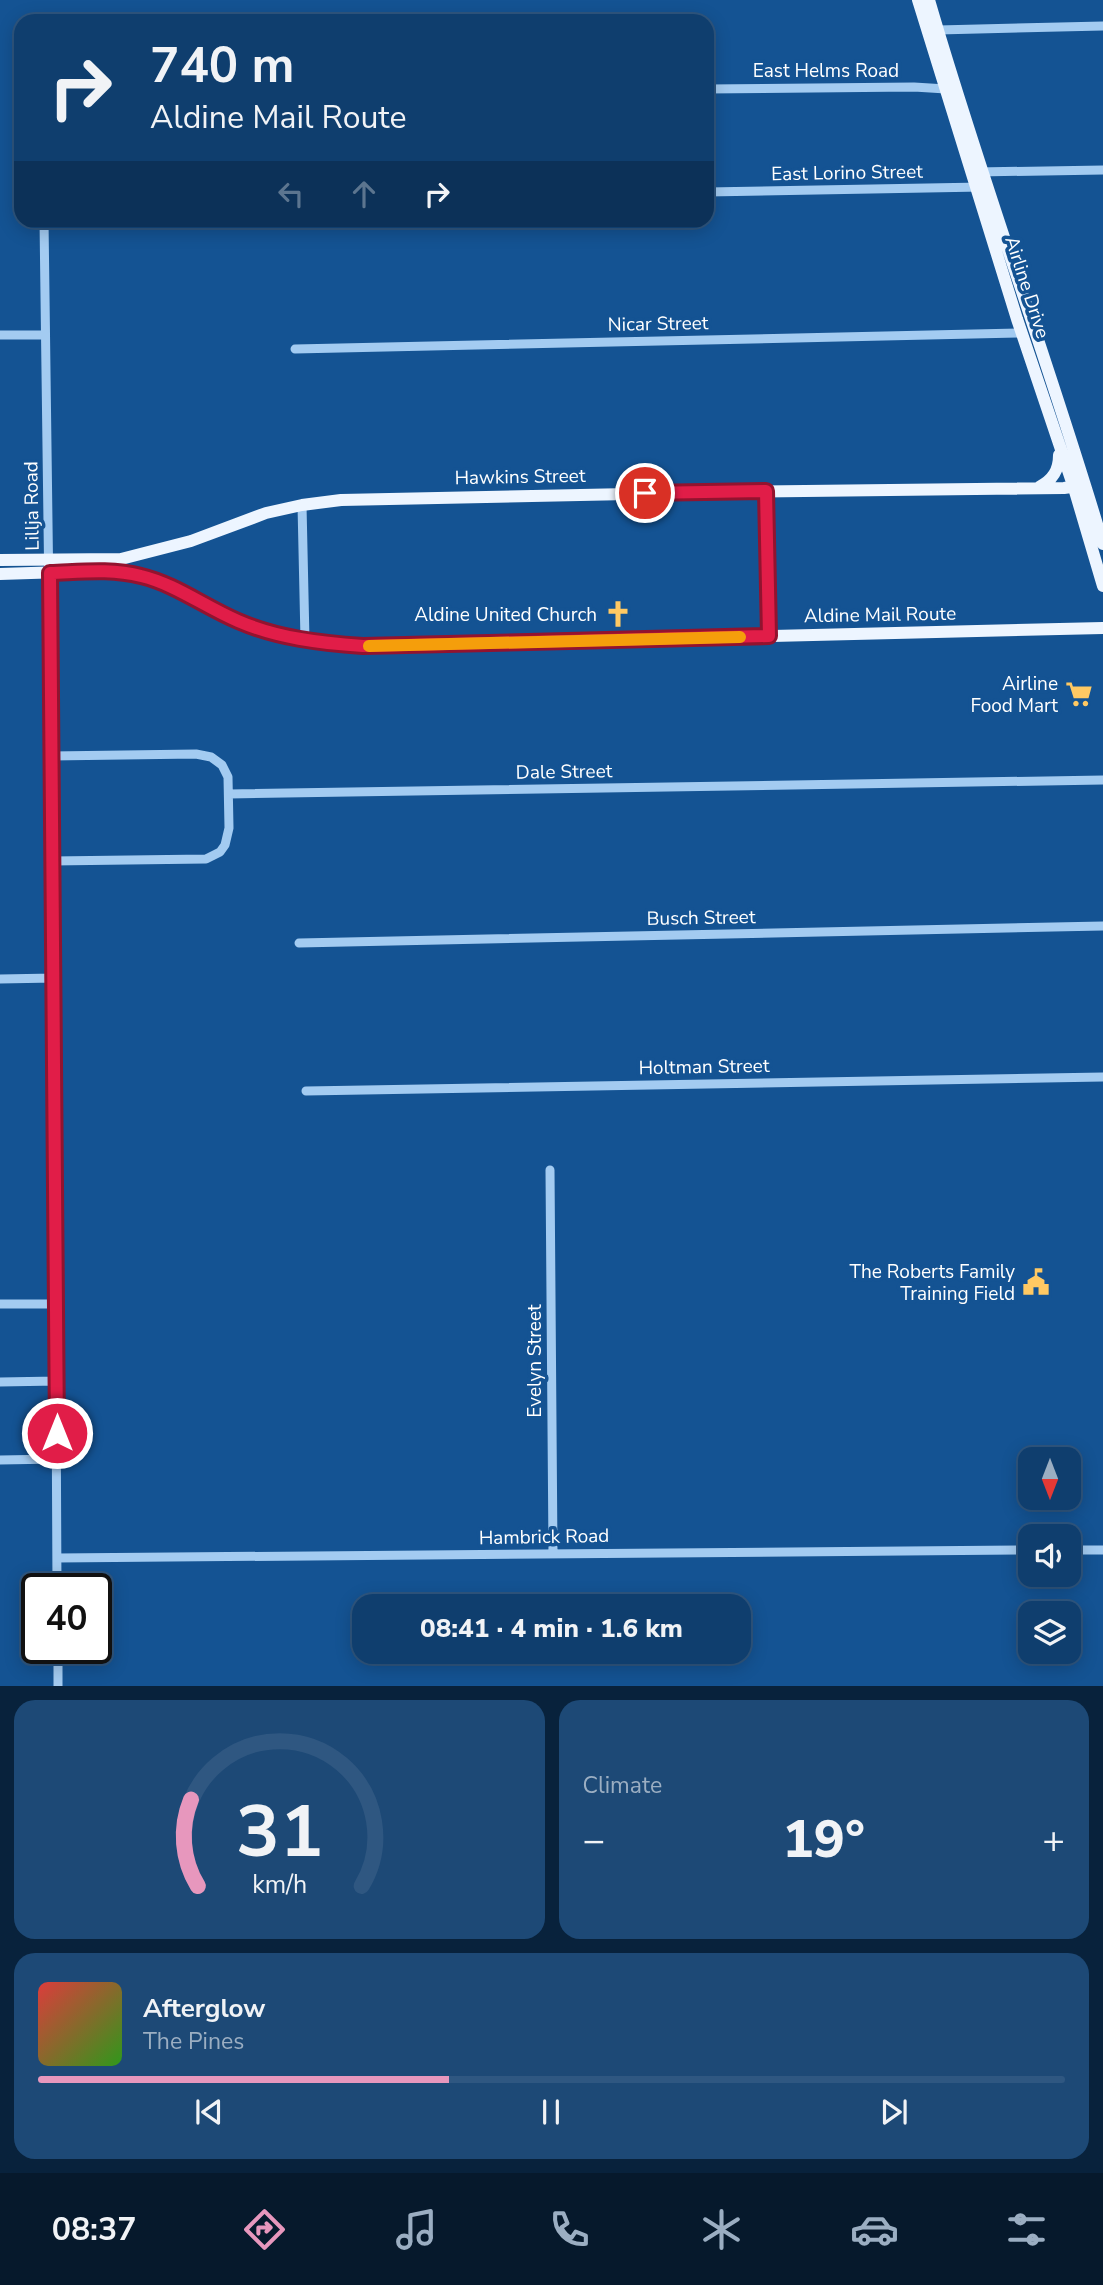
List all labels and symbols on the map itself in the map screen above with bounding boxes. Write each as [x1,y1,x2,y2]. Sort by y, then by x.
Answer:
street label: East Helms Road [753,58,899,84]
street label: East Lorino Street [771,159,923,187]
street label: Airline Drive [998,233,1056,342]
street label: Nicar Street [607,310,709,338]
street label: Lillja Road [18,461,46,551]
street label: Hawkins Street [454,463,586,491]
pin [615,463,675,523]
church icon: Aldine United Church [603,599,633,629]
street label: Aldine Mail Route [804,601,956,629]
place label: Aldine United Church [414,602,597,628]
place label: Airline Food Mart [971,671,1058,719]
supermarket icon: Airline Food Mart [1064,679,1094,709]
street label: Dale Street [516,758,613,786]
street label: Busch Street [646,904,756,932]
street label: Holtman Street [638,1053,770,1081]
place label: The Roberts Family Training Field [850,1259,1015,1307]
public building icon: The Roberts Family Training Field [1021,1267,1051,1297]
street label: Evelyn Street [522,1304,548,1418]
position arrow [20,1396,94,1470]
north arrow [1018,1447,1082,1510]
street label: Hambrick Road [479,1523,609,1551]
speed limit sign: 40 [21,1573,112,1664]

